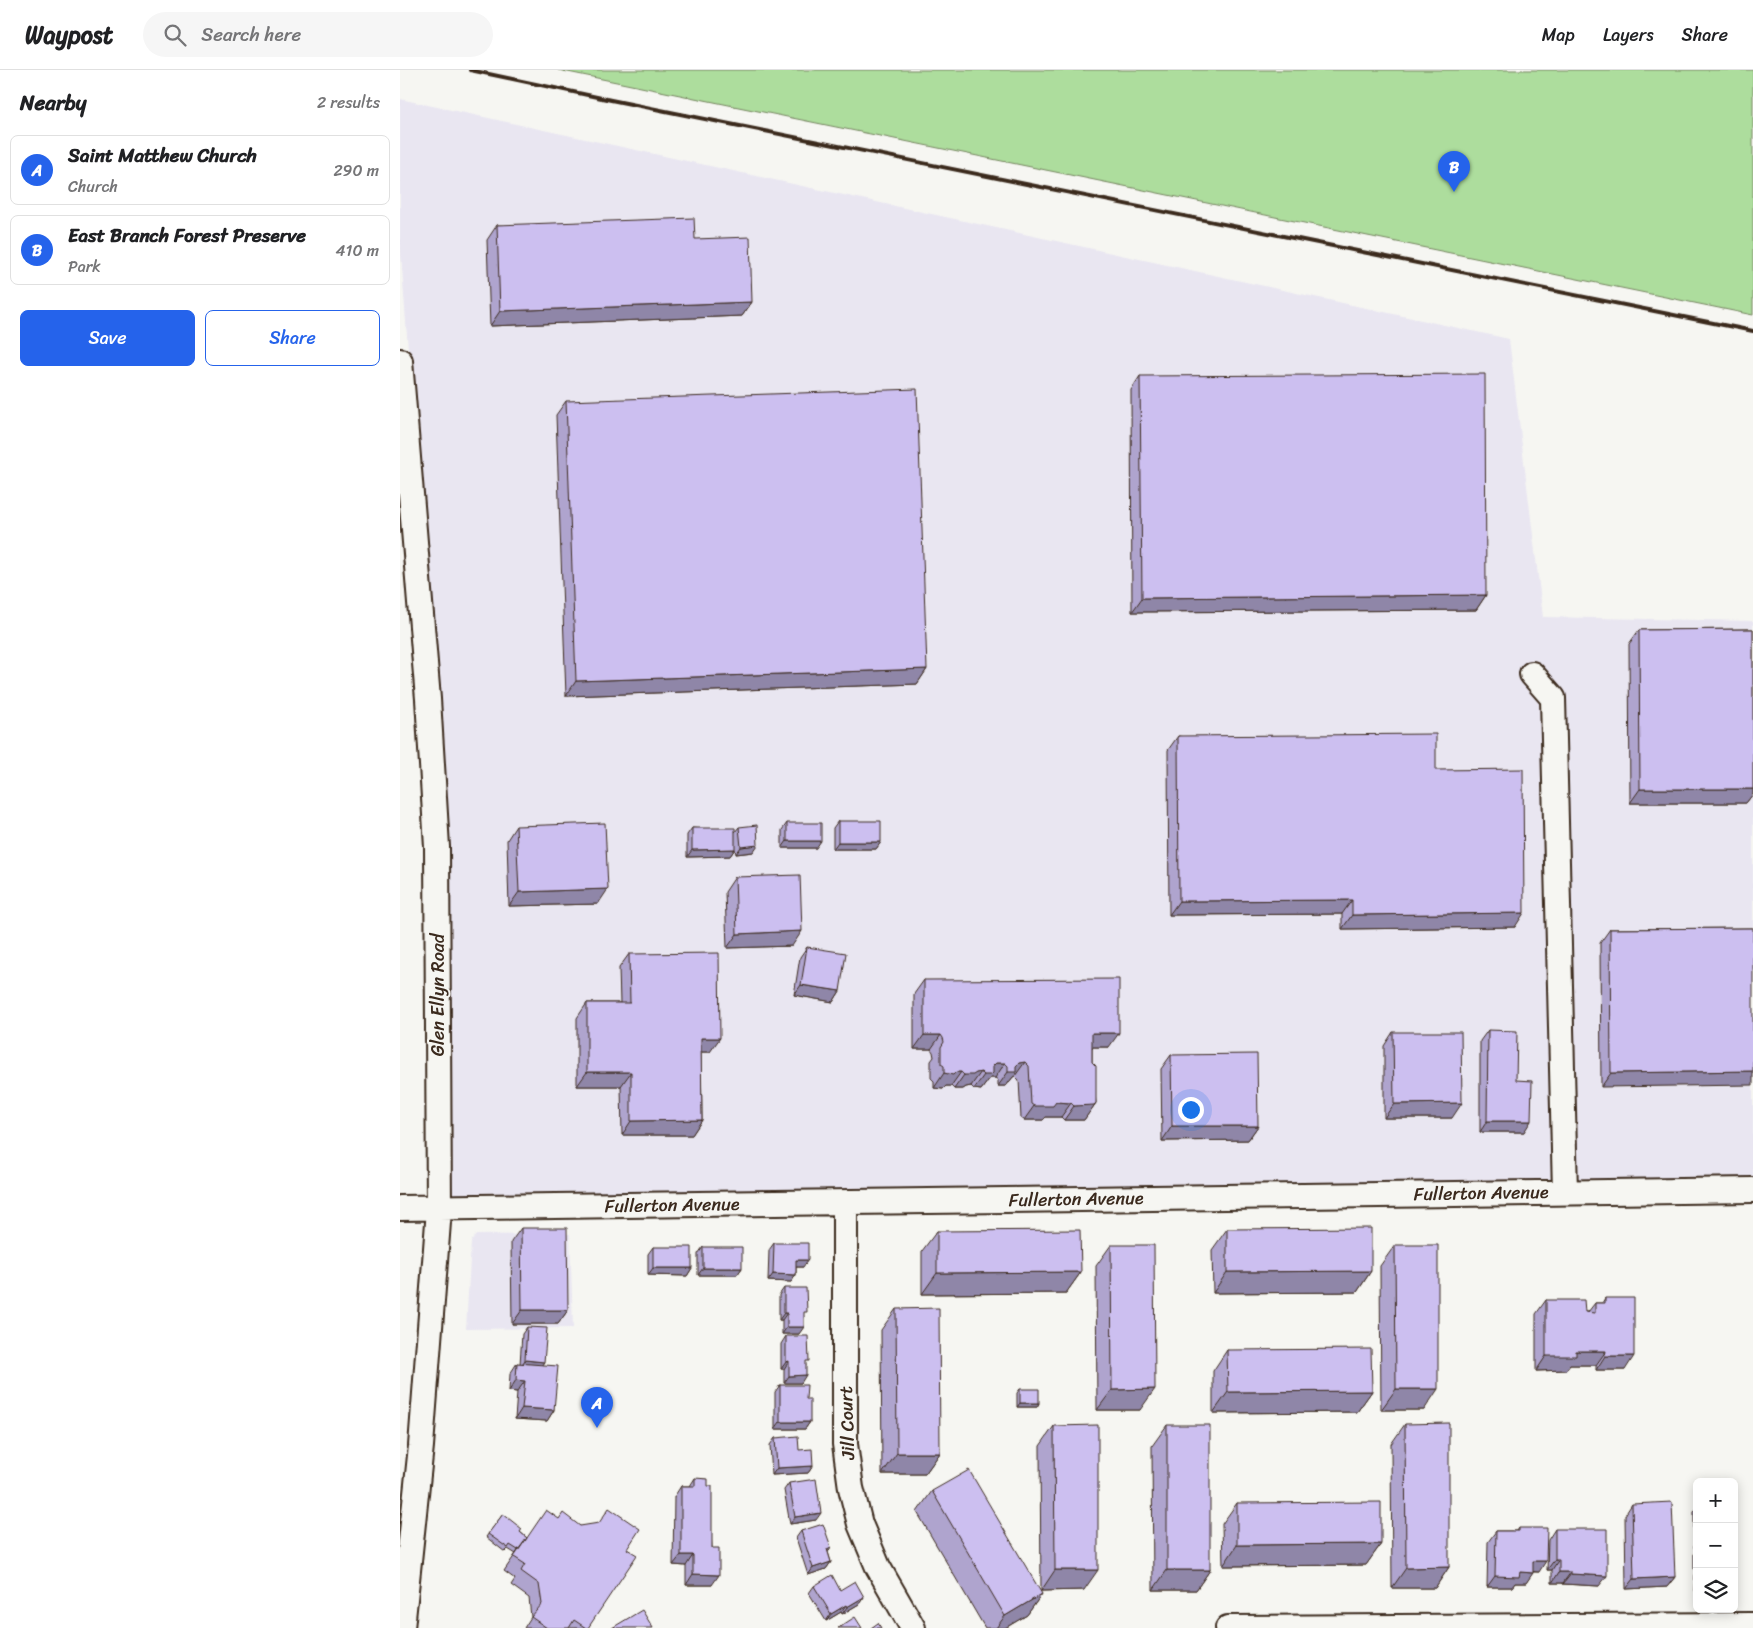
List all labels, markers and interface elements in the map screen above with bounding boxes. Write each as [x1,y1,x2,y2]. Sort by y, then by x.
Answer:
search box [143,12,493,57]
text: Waypost [25,14,113,56]
text: Search here [201,18,301,51]
text: Map [1542,19,1575,51]
text: Layers [1603,19,1654,51]
text: Share [1682,19,1728,51]
icon: search [161,21,189,49]
text: Nearby [20,84,86,122]
text: 2 results [317,88,380,117]
text: Saint Matthew Church [68,139,257,172]
pin: B [1438,151,1470,192]
text: A [32,156,42,185]
text: 290 m [333,156,379,185]
text: Church [68,172,118,201]
text: East Branch Forest Preserve [68,219,306,252]
text: B [32,236,42,265]
text: 410 m [336,236,379,265]
text: Park [68,252,101,281]
button: Save [20,310,195,366]
button: Share [205,310,380,366]
street label: Glen Ellyn Road [422,932,454,1056]
your location [1178,1097,1204,1123]
street label: Fullerton Avenue [1413,1176,1549,1210]
street label: Fullerton Avenue [1008,1182,1144,1216]
street label: Fullerton Avenue [604,1188,740,1222]
street label: Jill Court [830,1386,864,1461]
pin: A [581,1387,613,1428]
map controls [1693,1478,1738,1613]
button: + [1693,1478,1738,1523]
button: − [1693,1523,1738,1568]
button: layers [1693,1568,1738,1613]

